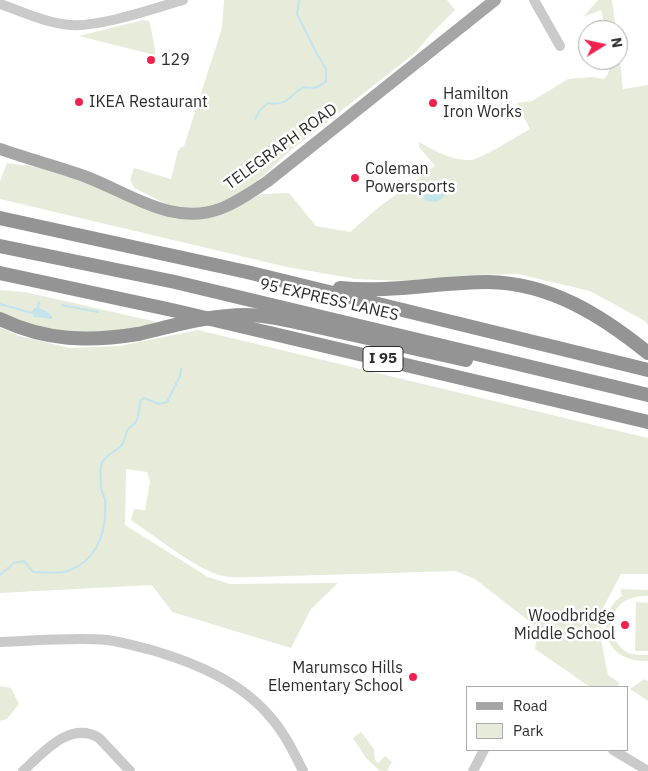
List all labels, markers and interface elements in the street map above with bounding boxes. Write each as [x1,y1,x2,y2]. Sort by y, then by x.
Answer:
north arrow [578,20,628,70]
text: N [607,36,627,49]
place label: 129 [161,50,190,70]
marker: 129 [145,54,157,66]
place label: Hamilton Iron Works [443,84,522,122]
place label: IKEA Restaurant [89,92,208,112]
marker: IKEA Restaurant [73,96,85,108]
marker: Hamilton Iron Works [427,97,439,109]
street label: TELEGRAPH ROAD [221,100,341,194]
place label: Coleman Powersports [365,159,455,197]
marker: Coleman Powersports [349,172,361,184]
street label: 95 EXPRESS LANES [258,275,400,325]
road number: I 95 [363,346,403,372]
place label: Woodbridge Middle School [514,606,615,644]
marker: Woodbridge Middle School [619,619,631,631]
place label: Marumsco Hills Elementary School [268,658,403,696]
marker: Marumsco Hills Elementary School [407,671,419,683]
legend [466,686,628,751]
text: Road [513,696,548,715]
text: Park [513,721,543,740]

